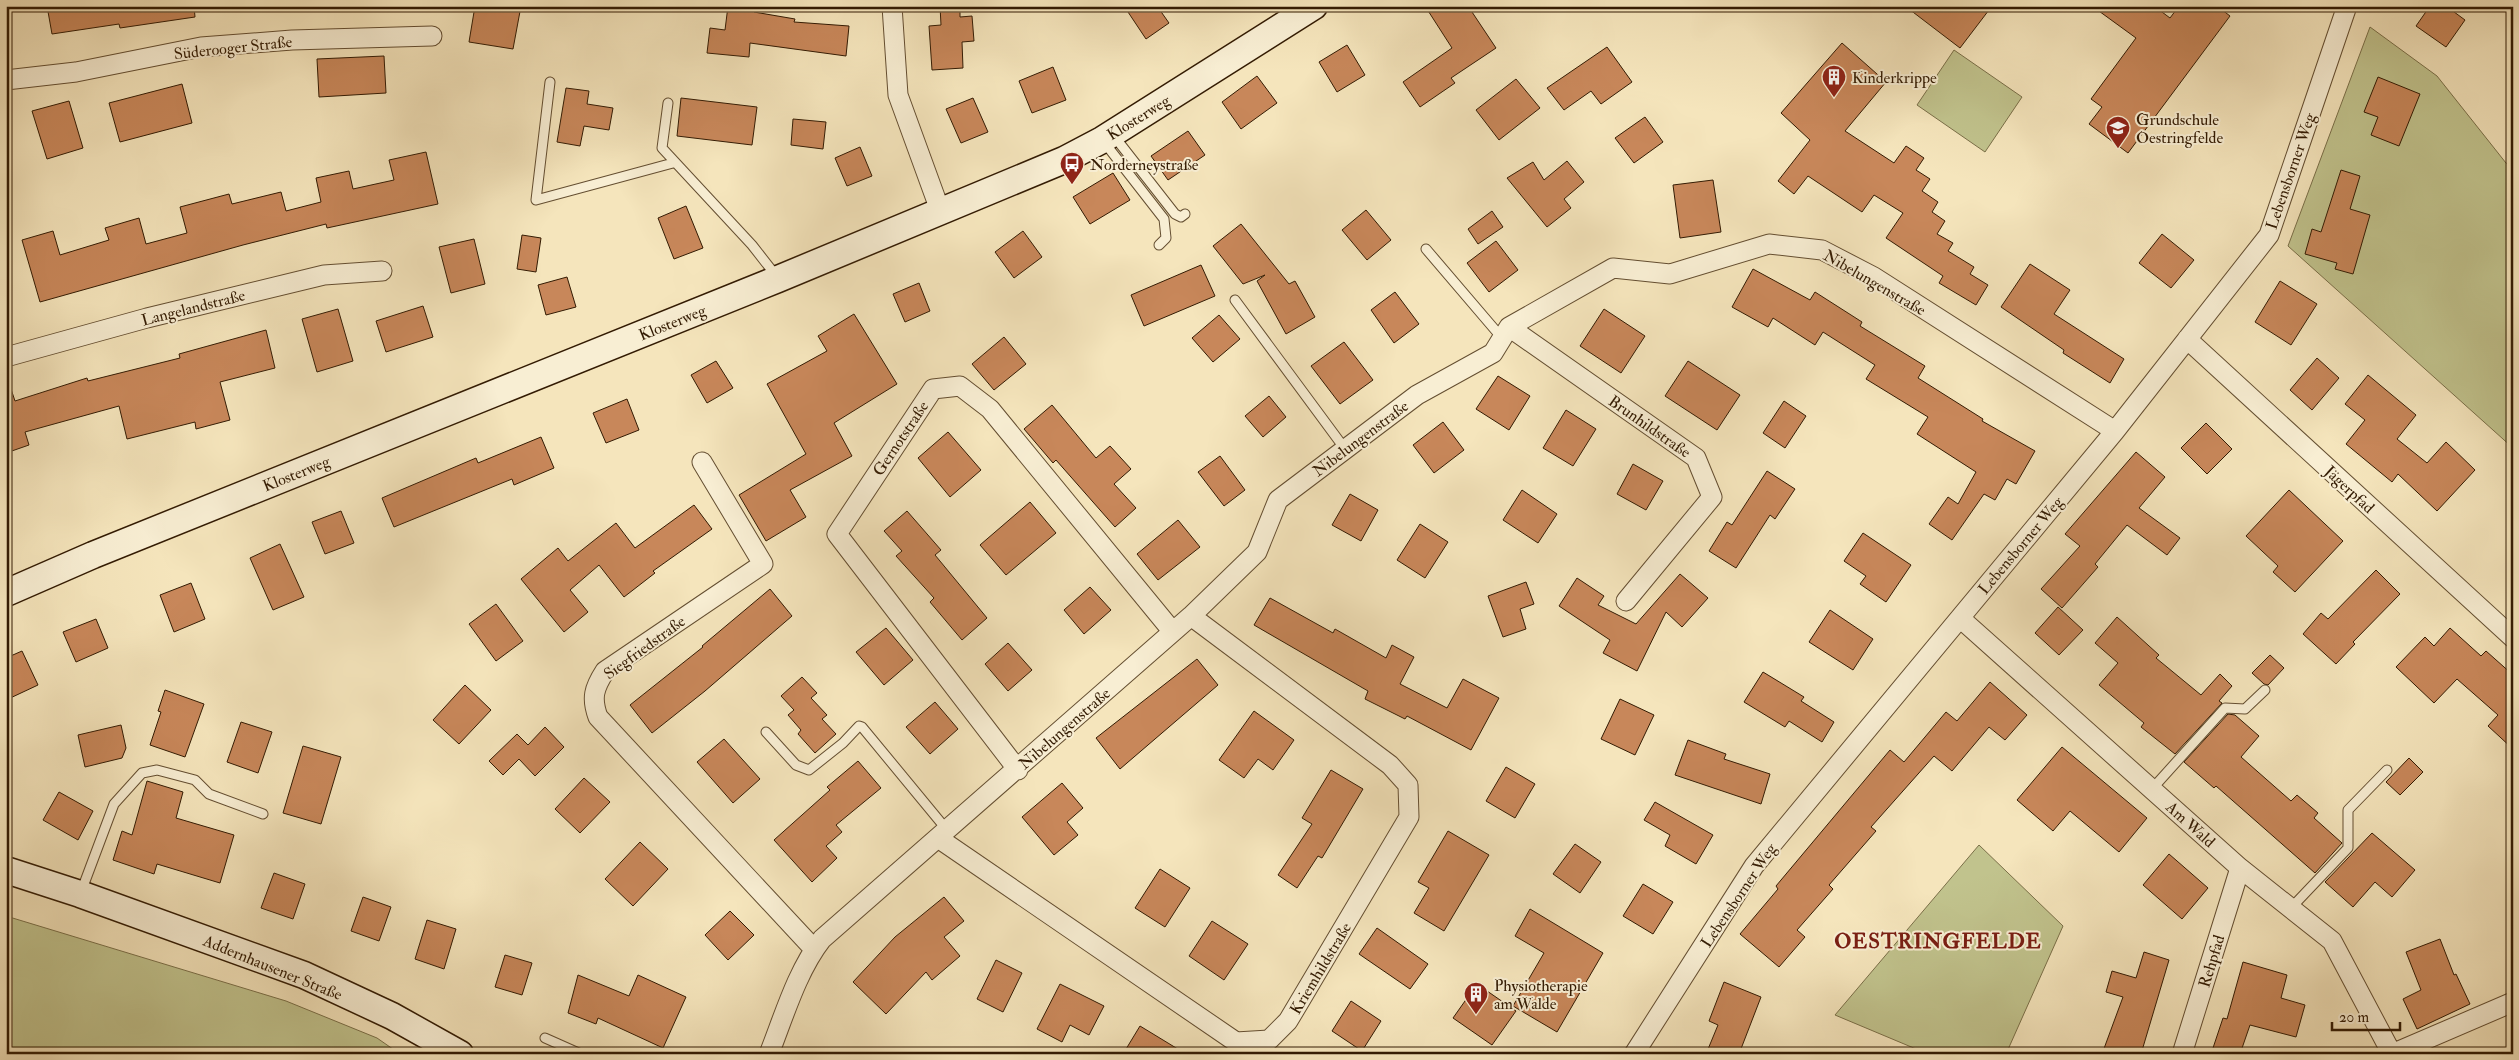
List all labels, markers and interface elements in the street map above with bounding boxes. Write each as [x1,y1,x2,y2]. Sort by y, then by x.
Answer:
street label: Süderooger Straße [173,32,294,64]
building icon: Kinderkrippe [1821,64,1847,98]
place label: Kinderkrippe [1852,68,1937,89]
street label: Klosterweg [1103,90,1175,145]
street label: Lebensborner Weg [2262,109,2321,232]
place label: Grundschule Oestringfelde [2136,110,2223,148]
school or university icon: Grundschule Oestringfelde [2105,115,2131,149]
bus stop icon: Norderneystraße [1059,151,1085,185]
place label: Norderneystraße [1090,155,1199,175]
street label: Nibelungenstraße [1820,245,1929,320]
street label: Langelandstraße [139,285,248,331]
street label: Klosterweg [636,300,710,345]
street label: Brunhildstraße [1604,391,1695,463]
street label: Nibelungenstraße [1309,396,1413,481]
street label: Gernotstraße [869,397,933,480]
street label: Klosterweg [260,451,334,496]
street label: Jägerpfad [2319,461,2379,519]
street label: Lebensborner Weg [1974,492,2068,599]
street label: Siegfriedstraße [600,611,690,684]
street label: Nibelungenstraße [1015,683,1115,774]
street label: Am Wald [2161,797,2219,852]
street label: Lebensborner Weg [1696,839,1782,952]
street label: Kriemhildstraße [1286,919,1356,1018]
district label: OESTRINGFELDE [1834,928,2042,955]
street label: Addernhausener Straße [199,930,345,1005]
street label: Rehpfad [2194,932,2230,990]
place label: Physiotherapie am Walde [1494,976,1588,1014]
building icon: Physiotherapie am Walde [1463,981,1489,1015]
scale bar [2332,1000,2399,1032]
text: 20 m [2339,1008,2369,1027]

